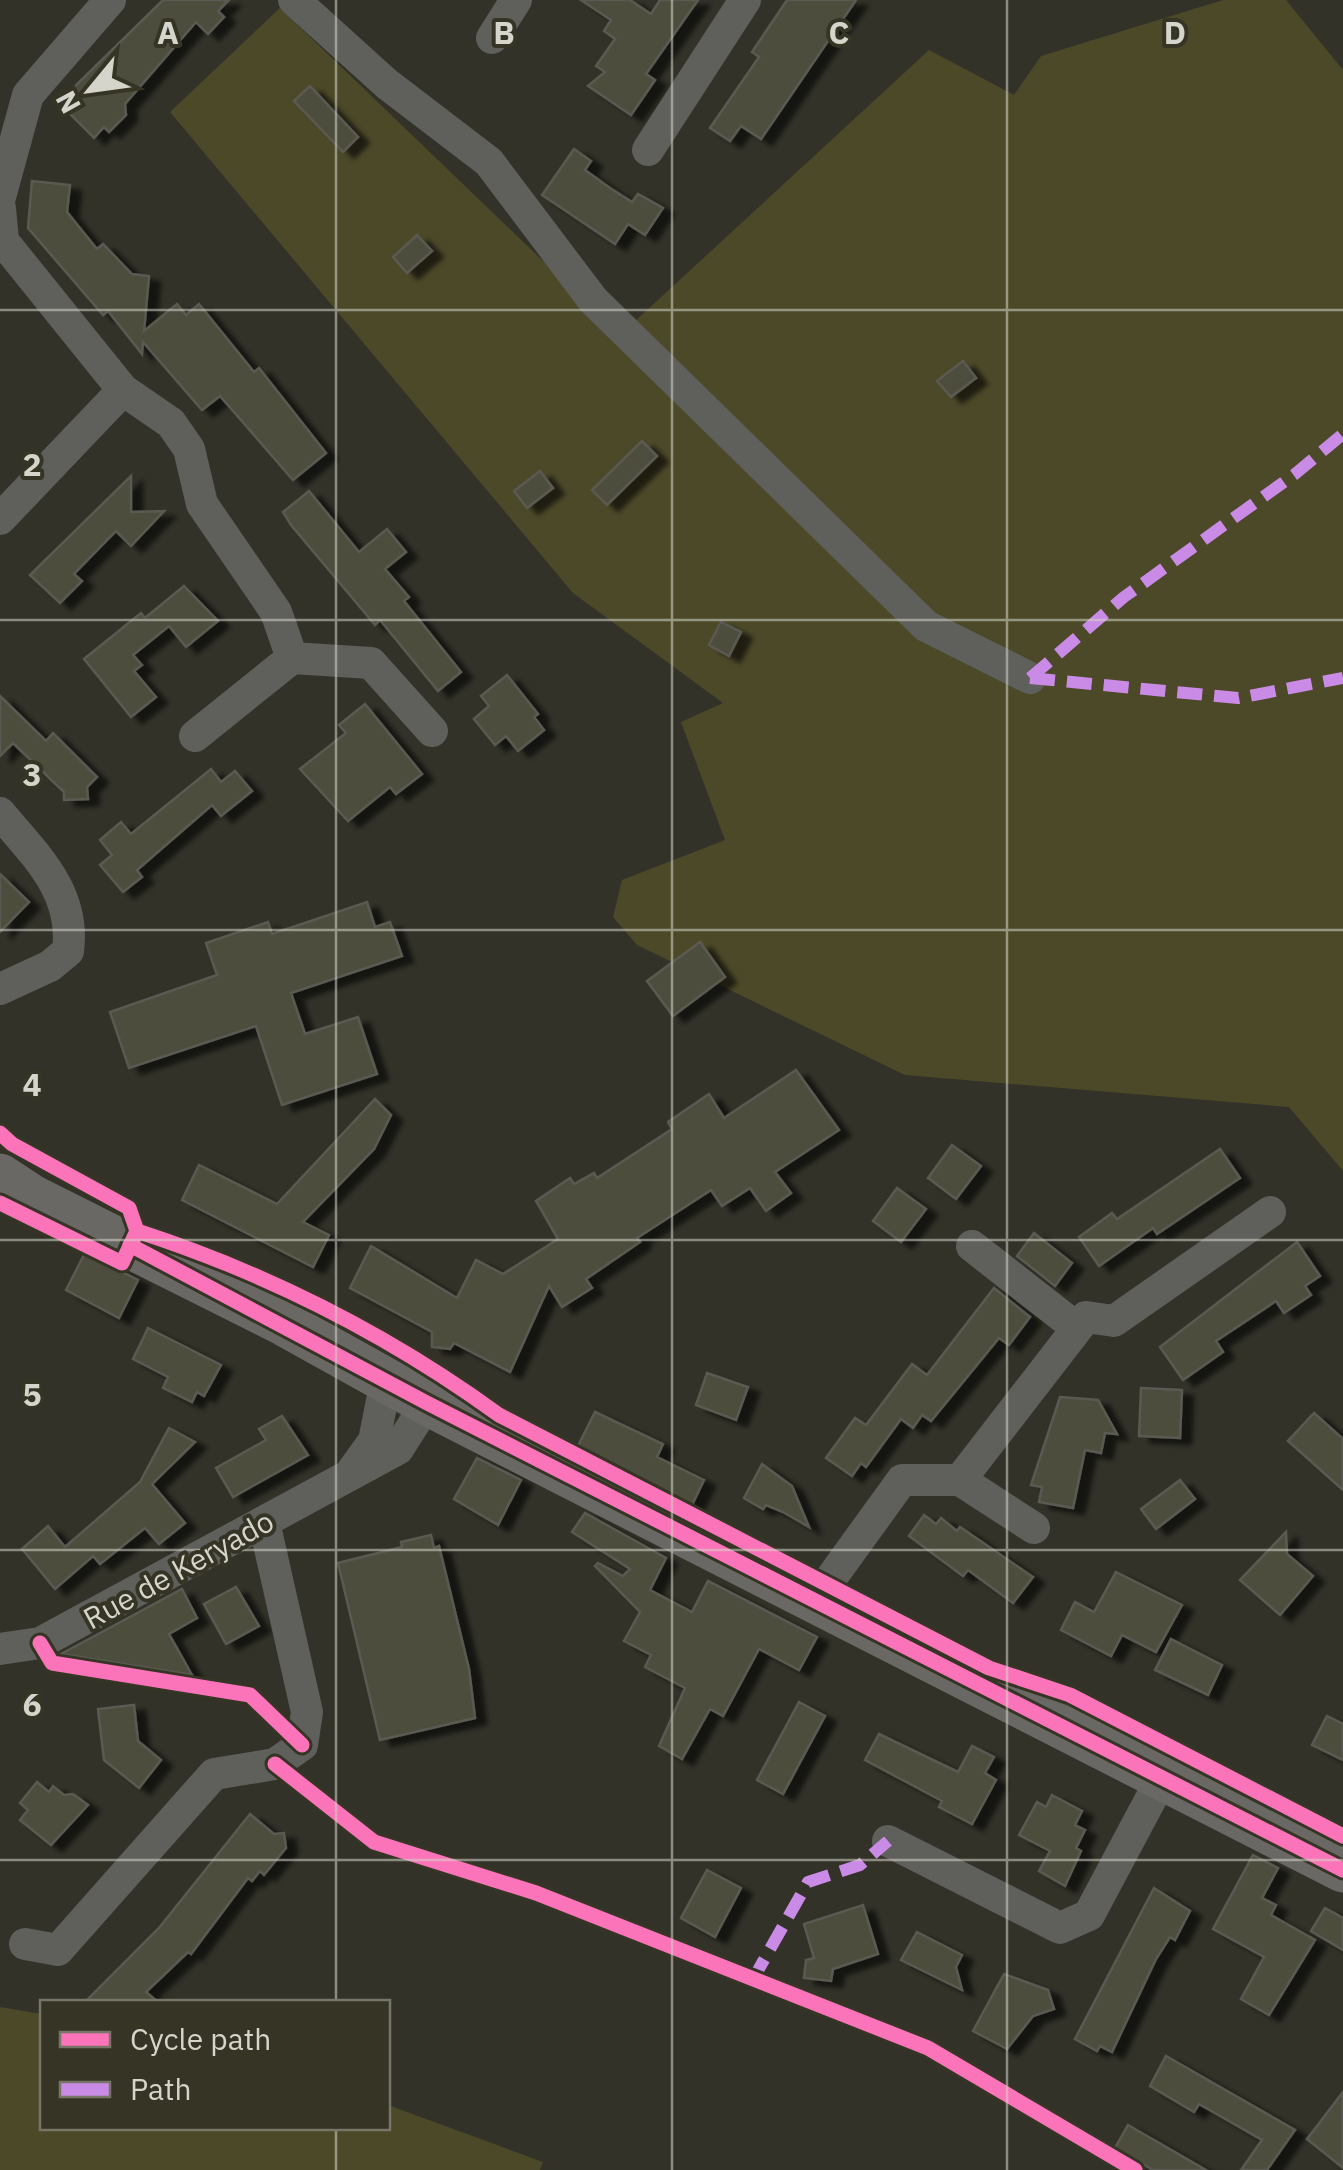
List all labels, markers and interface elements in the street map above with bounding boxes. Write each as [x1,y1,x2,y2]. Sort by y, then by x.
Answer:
text: A [157,11,179,53]
text: B [493,11,515,53]
text: C [829,11,849,53]
text: D [1164,11,1186,53]
north arrow [40,40,140,140]
text: N [47,85,89,120]
text: 2 [22,443,42,485]
text: 3 [22,753,42,795]
text: 4 [22,1063,42,1105]
text: 5 [22,1373,42,1415]
street label: Rue de Keryado [76,1501,280,1637]
text: 6 [22,1683,42,1725]
legend [40,2000,390,2130]
text: Cycle path [130,2019,271,2058]
text: Path [130,2069,191,2108]

